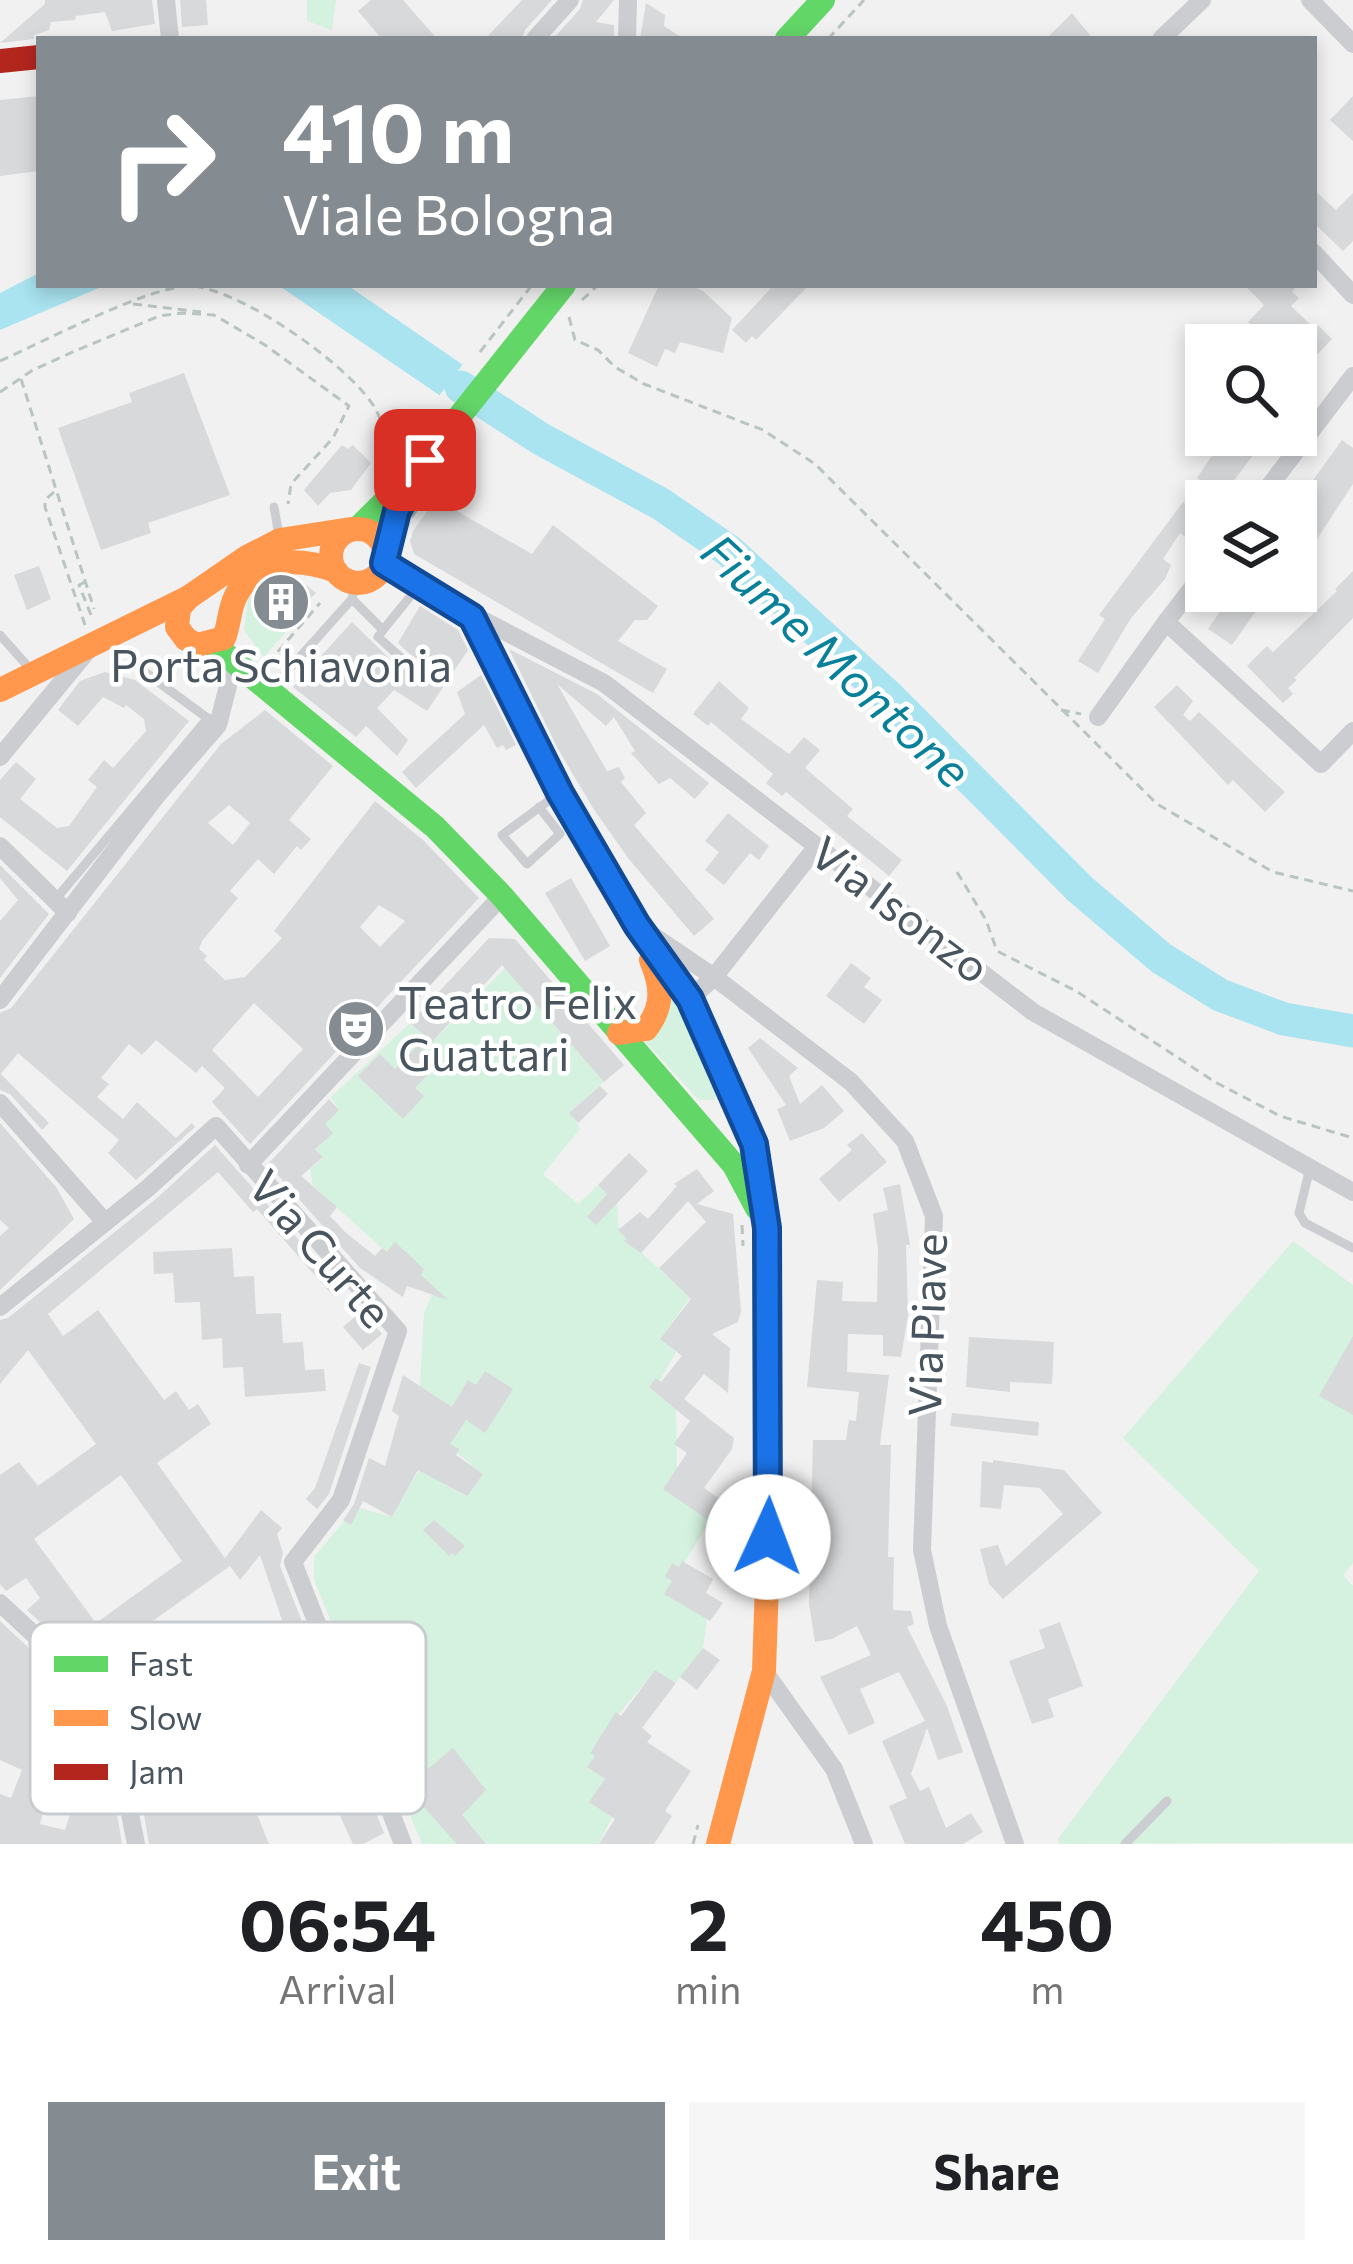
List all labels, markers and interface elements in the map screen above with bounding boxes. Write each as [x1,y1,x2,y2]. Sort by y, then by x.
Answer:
text: 410 m [282,78,514,180]
icon: right [84,84,240,240]
text: Viale Bologna [282,180,615,246]
map controls [1185,324,1317,612]
button: search [1185,324,1317,456]
pin [374,409,476,511]
icon: arrive [392,427,458,493]
button: layers [1185,480,1317,612]
water label: Fiume Montone [691,520,984,799]
building icon: Porta Schiavonia [250,571,312,633]
place label: Porta Schiavonia [110,636,452,691]
street label: Via Isonzo [801,823,1002,993]
place label: Teatro Felix Guattari [398,973,637,1080]
theatre icon: Teatro Felix Guattari [325,998,387,1060]
street label: Via Curte [239,1157,405,1337]
street label: Via Piave [895,1232,956,1418]
position arrow [705,1474,831,1600]
legend [30,1622,426,1814]
text: Fast [129,1642,193,1683]
text: Slow [129,1696,202,1737]
text: Jam [129,1750,185,1791]
text: 06:54 [239,1878,436,1966]
text: 2 [688,1878,729,1966]
text: 450 [980,1878,1114,1966]
text: Arrival [279,1964,397,2012]
text: min [675,1964,741,2012]
text: m [1030,1964,1064,2012]
button: Exit [48,2102,665,2240]
button: Share [689,2102,1305,2240]

